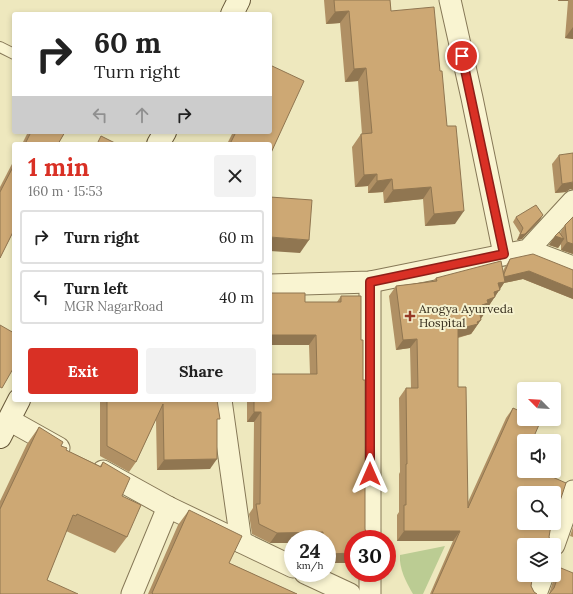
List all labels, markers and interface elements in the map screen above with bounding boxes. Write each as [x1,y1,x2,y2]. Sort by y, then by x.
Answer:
text: 60 m [94,25,161,61]
icon: right [28,28,80,80]
pin [445,39,479,73]
icon: arrive [451,45,473,67]
text: Turn right [94,60,180,83]
icon: left [89,104,111,126]
icon: ahead [131,104,153,126]
icon: right [173,104,195,126]
text: 1 min [28,152,89,183]
button: close [214,155,256,197]
text: 160 m · 15:53 [28,183,103,200]
icon: right [30,226,52,248]
text: Turn right [64,228,140,247]
text: 60 m [219,228,254,247]
text: Turn left [64,279,128,298]
icon: left [30,286,52,308]
text: 40 m [219,288,254,307]
text: MGR NagarRoad [64,298,163,315]
place label: Arogya Ayurveda Hospital [418,301,513,330]
marker: Arogya Ayurveda Hospital [404,310,416,322]
button: Exit [28,348,138,394]
button: Share [146,348,256,394]
north arrow [517,382,561,426]
map controls [517,382,561,582]
button: sound [517,434,561,478]
position arrow [349,453,391,495]
button: search [517,486,561,530]
speed limit sign: 30 [344,530,396,582]
text: 24 [299,538,321,563]
button: layers [517,538,561,582]
text: km/h [296,559,324,572]

